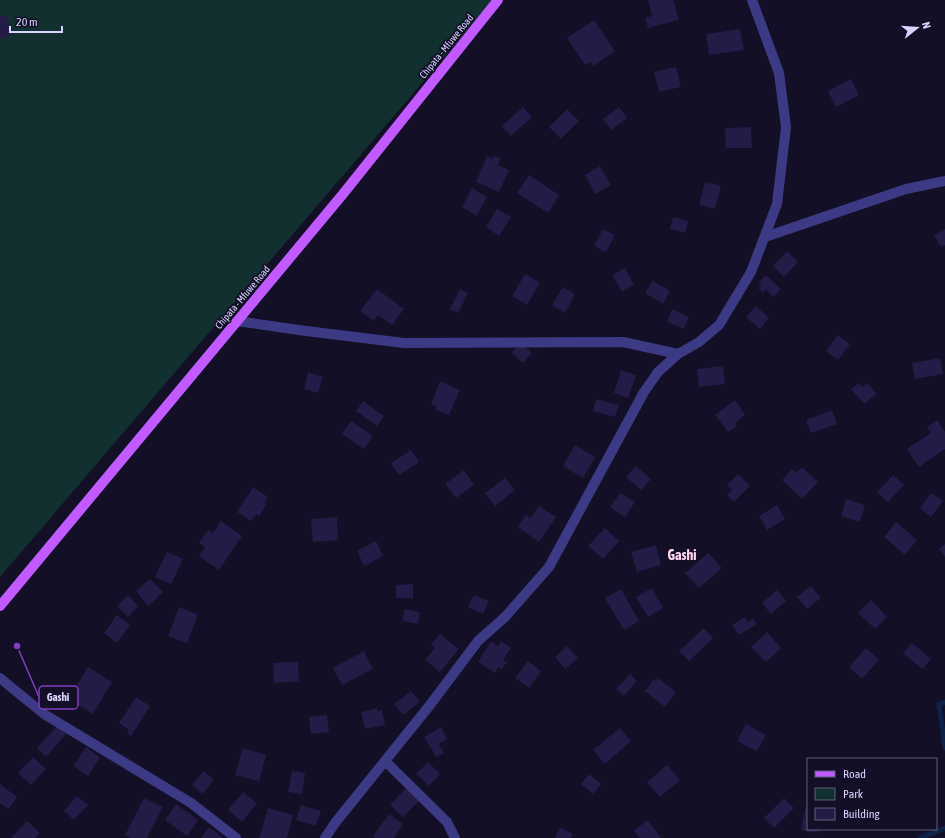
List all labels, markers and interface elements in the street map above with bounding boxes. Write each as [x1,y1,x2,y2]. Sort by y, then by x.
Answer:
scale bar [10,8,62,34]
north arrow [897,8,937,48]
street label: Chipata - Mfuwe Road [417,12,476,80]
text: 20 m [16,15,38,29]
text: N [920,20,933,30]
street label: Chipata - Mfuwe Road [213,263,272,331]
district label: Gashi [668,547,696,563]
callout: Gashi [39,686,78,709]
text: Gashi [47,691,70,703]
legend [807,758,937,830]
text: Road [843,767,866,781]
text: Park [843,787,864,801]
text: Building [843,807,881,821]

